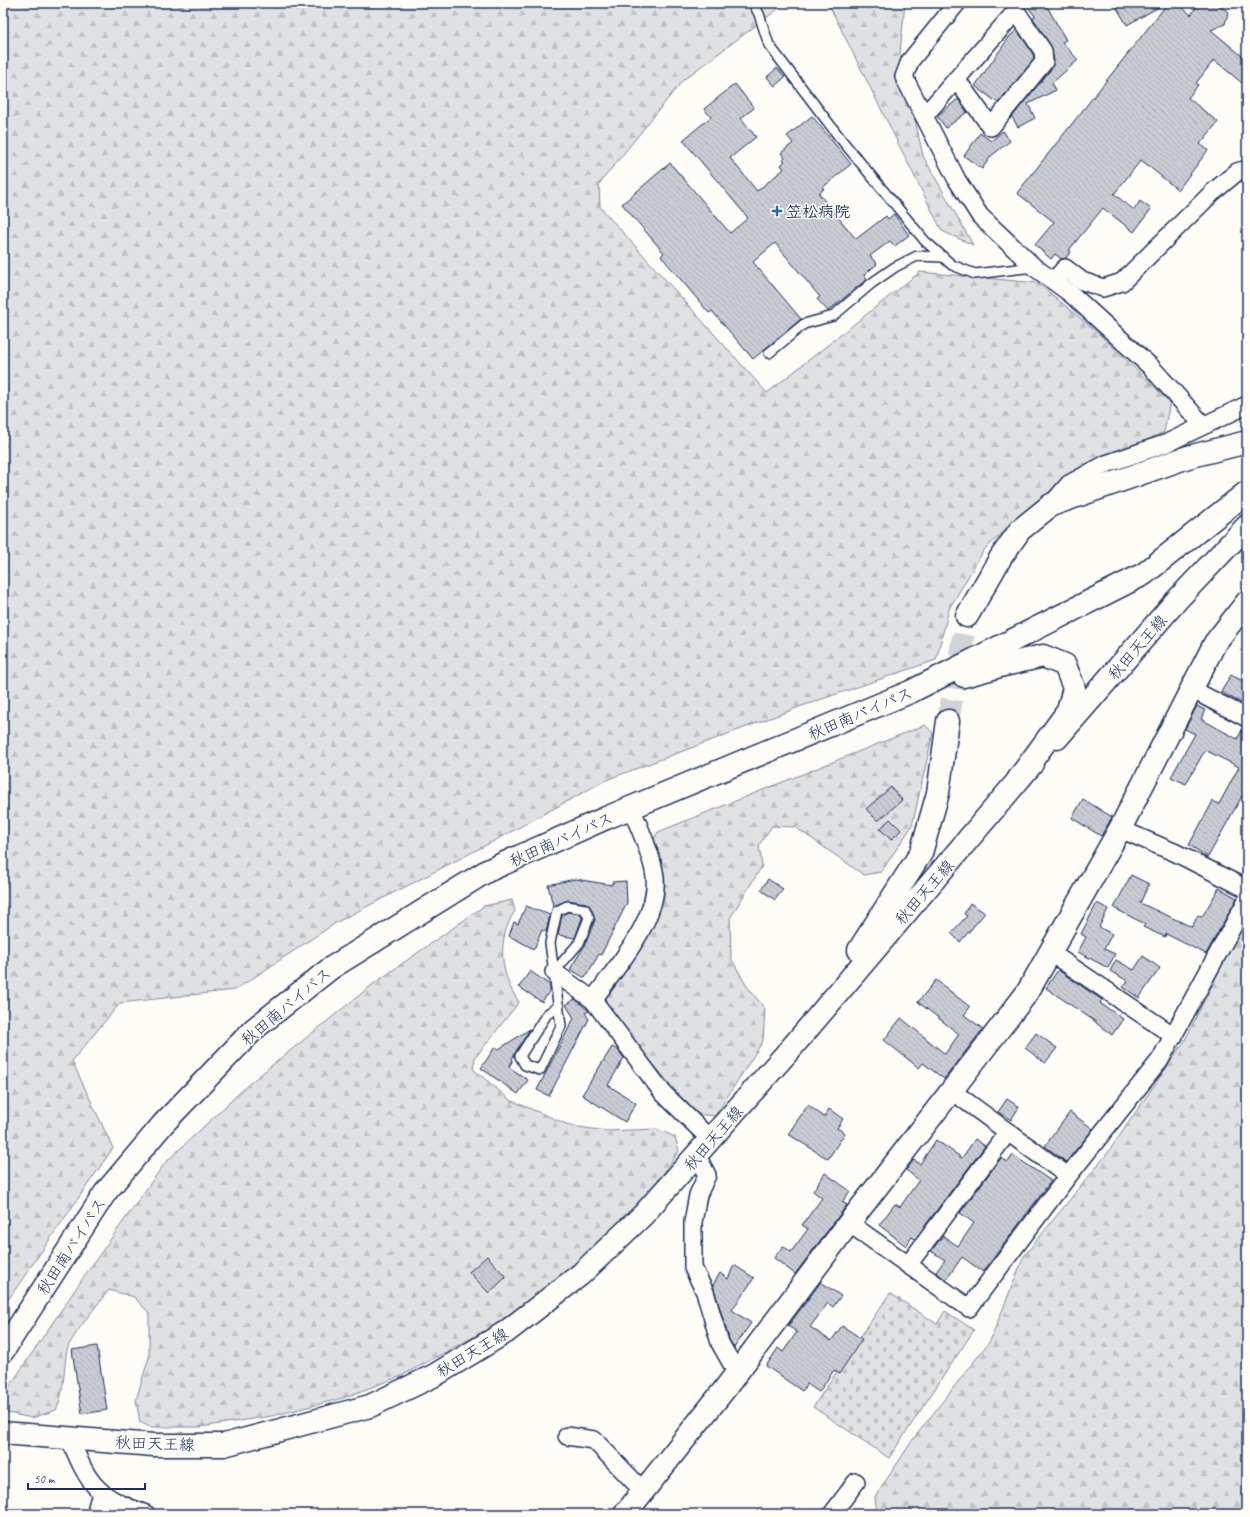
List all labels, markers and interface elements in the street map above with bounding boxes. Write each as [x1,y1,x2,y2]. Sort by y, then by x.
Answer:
place label: 笠松病院 [786,202,850,222]
marker: 笠松病院 [771,205,783,217]
street label: 秋田天王線 [1104,611,1172,684]
street label: 秋田南バイパス [805,683,916,745]
street label: 秋田南バイパス [506,808,616,872]
street label: 秋田天王線 [891,856,959,929]
street label: 秋田南バイパス [237,963,336,1050]
street label: 秋田天王線 [680,1102,748,1175]
street label: 秋田南バイパス [33,1194,111,1299]
street label: 秋田天王線 [433,1324,512,1382]
street label: 秋田天王線 [115,1433,195,1455]
scale bar [28,1465,145,1491]
text: 50 m [34,1471,56,1487]

